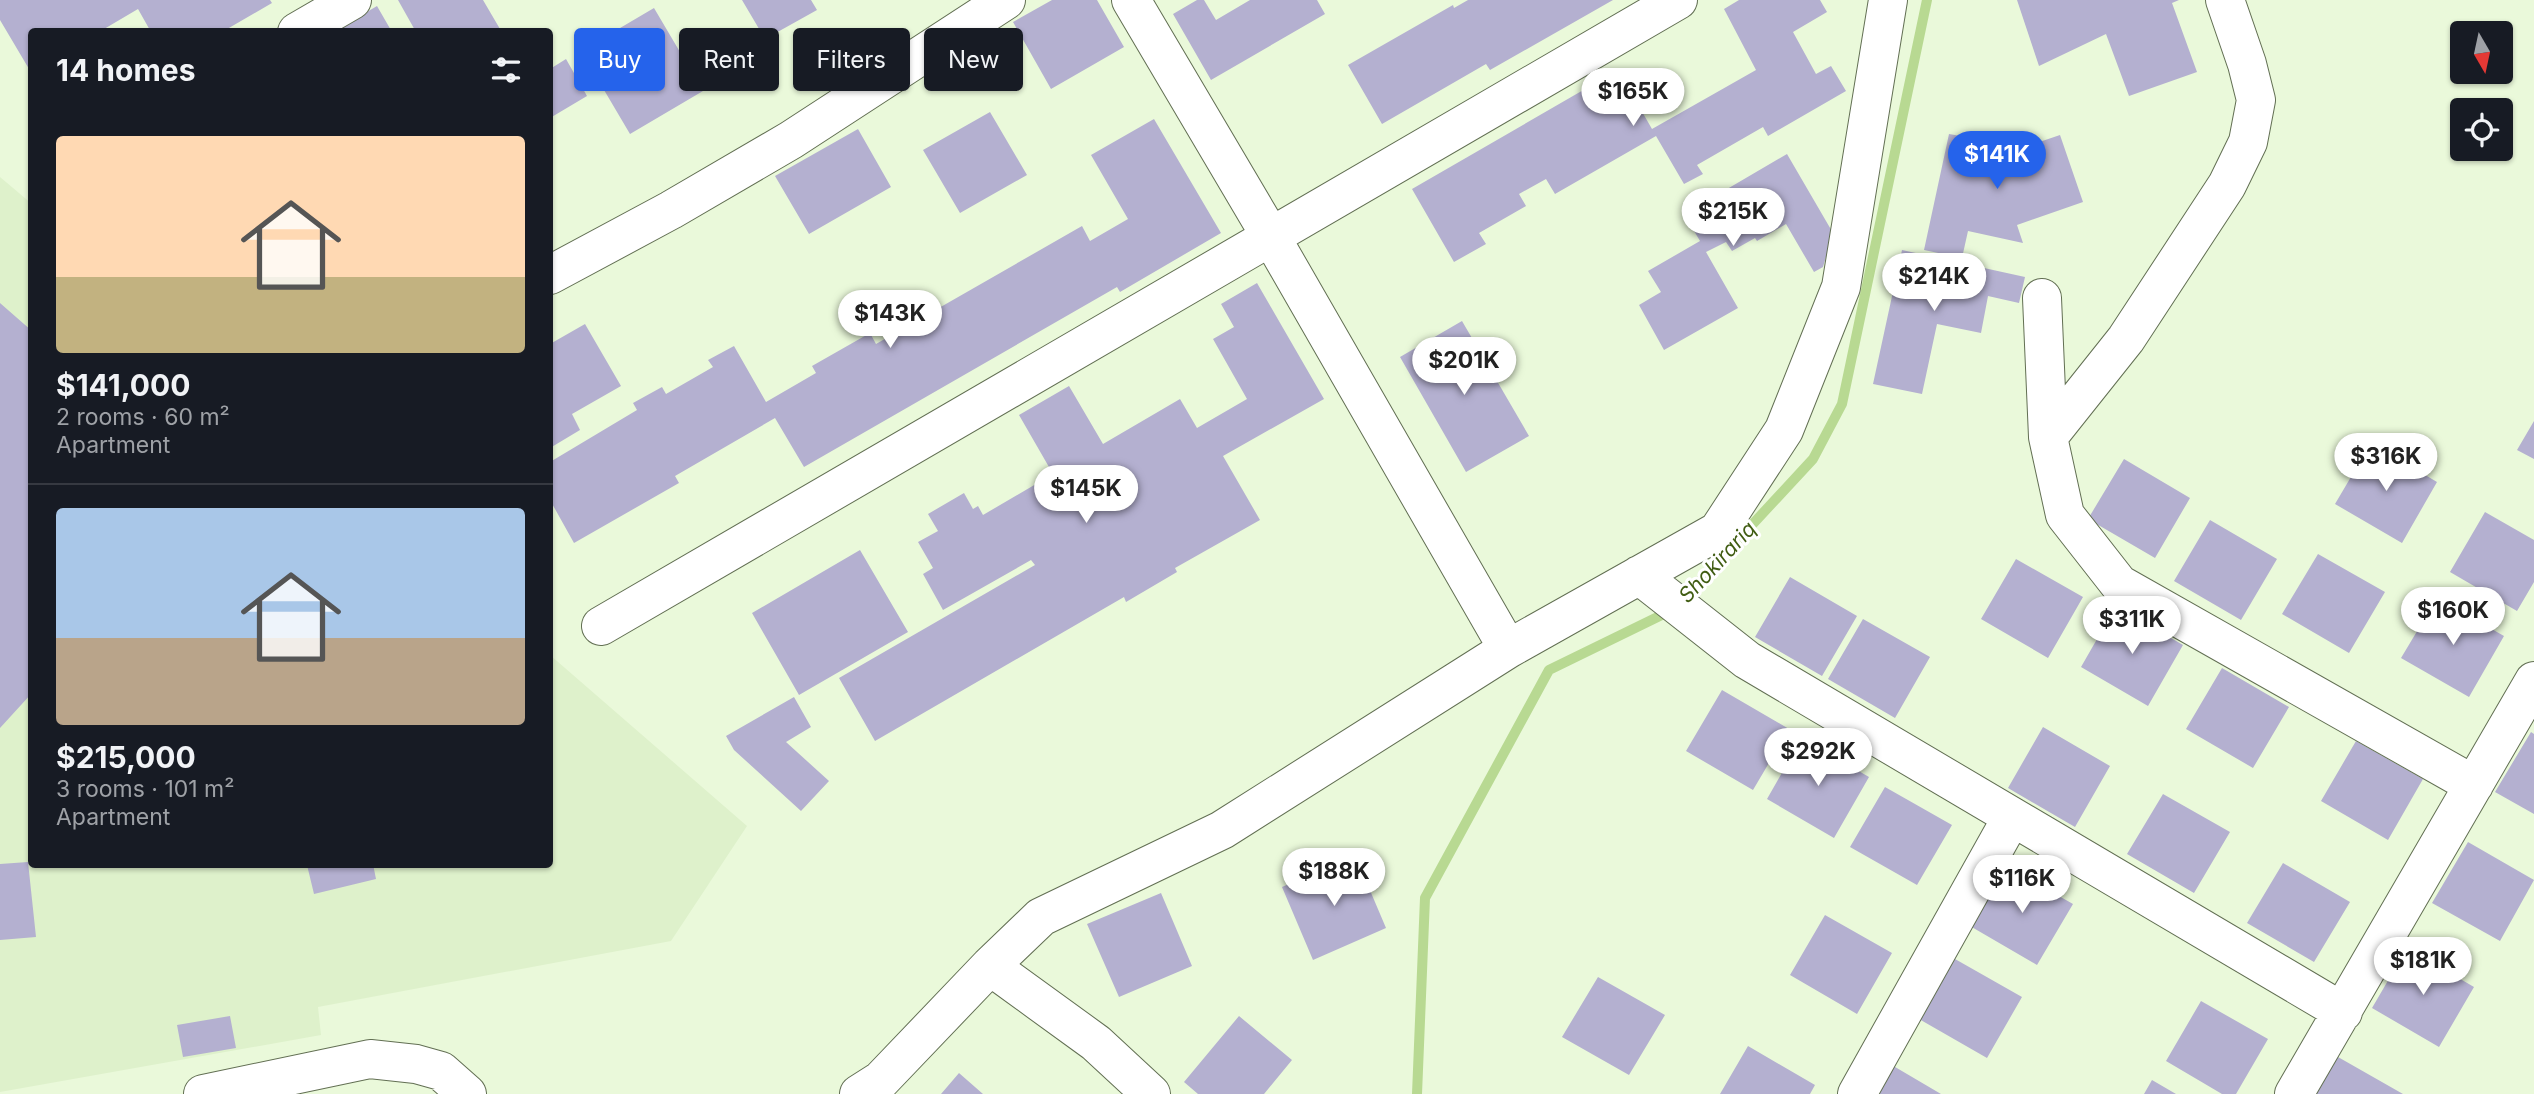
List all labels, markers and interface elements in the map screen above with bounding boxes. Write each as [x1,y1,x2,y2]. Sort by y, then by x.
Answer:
north arrow [2450,21,2513,84]
map controls [2450,21,2513,161]
chip: Buy [574,28,665,91]
chip: Rent [679,28,779,91]
chip: Filters [793,28,910,91]
chip: New [924,28,1023,91]
icon: filters [487,51,525,89]
text: 14 homes [56,52,195,88]
pin: $165K [1584,68,1682,128]
text: $165K [1597,77,1669,105]
button: locate [2450,98,2513,161]
pin: $141K [1948,132,2046,191]
text: $141K [1964,140,2030,168]
icon: home [228,182,354,308]
pin: $215K [1684,188,1782,248]
text: $215K [1698,197,1768,225]
pin: $214K [1885,254,1983,313]
text: $214K [1898,262,1970,290]
pin: $143K [841,290,939,350]
text: $143K [854,299,926,327]
pin: $201K [1415,338,1513,397]
text: $201K [1428,346,1500,374]
text: $141,000 [56,367,191,403]
text: 2 rooms · 60 m² [56,403,230,431]
text: Apartment [56,431,170,459]
pin: $316K [2337,434,2435,493]
text: $316K [2350,442,2422,470]
pin: $145K [1037,466,1135,525]
text: $145K [1050,474,1122,502]
water label: Shokirariq [1673,516,1761,608]
icon: home [228,554,354,680]
pin: $160K [2404,588,2502,647]
pin: $311K [2083,596,2181,656]
text: $160K [2417,596,2489,624]
text: $311K [2099,605,2165,633]
pin: $292K [1769,728,1867,788]
text: $292K [1780,737,1856,765]
text: $215,000 [56,739,196,775]
text: 3 rooms · 101 m² [56,775,234,803]
text: Apartment [56,803,170,831]
pin: $188K [1285,848,1383,908]
pin: $116K [1973,856,2071,915]
text: $188K [1298,857,1370,885]
text: $116K [1989,864,2055,892]
pin: $181K [2374,937,2472,997]
text: $181K [2390,946,2456,974]

